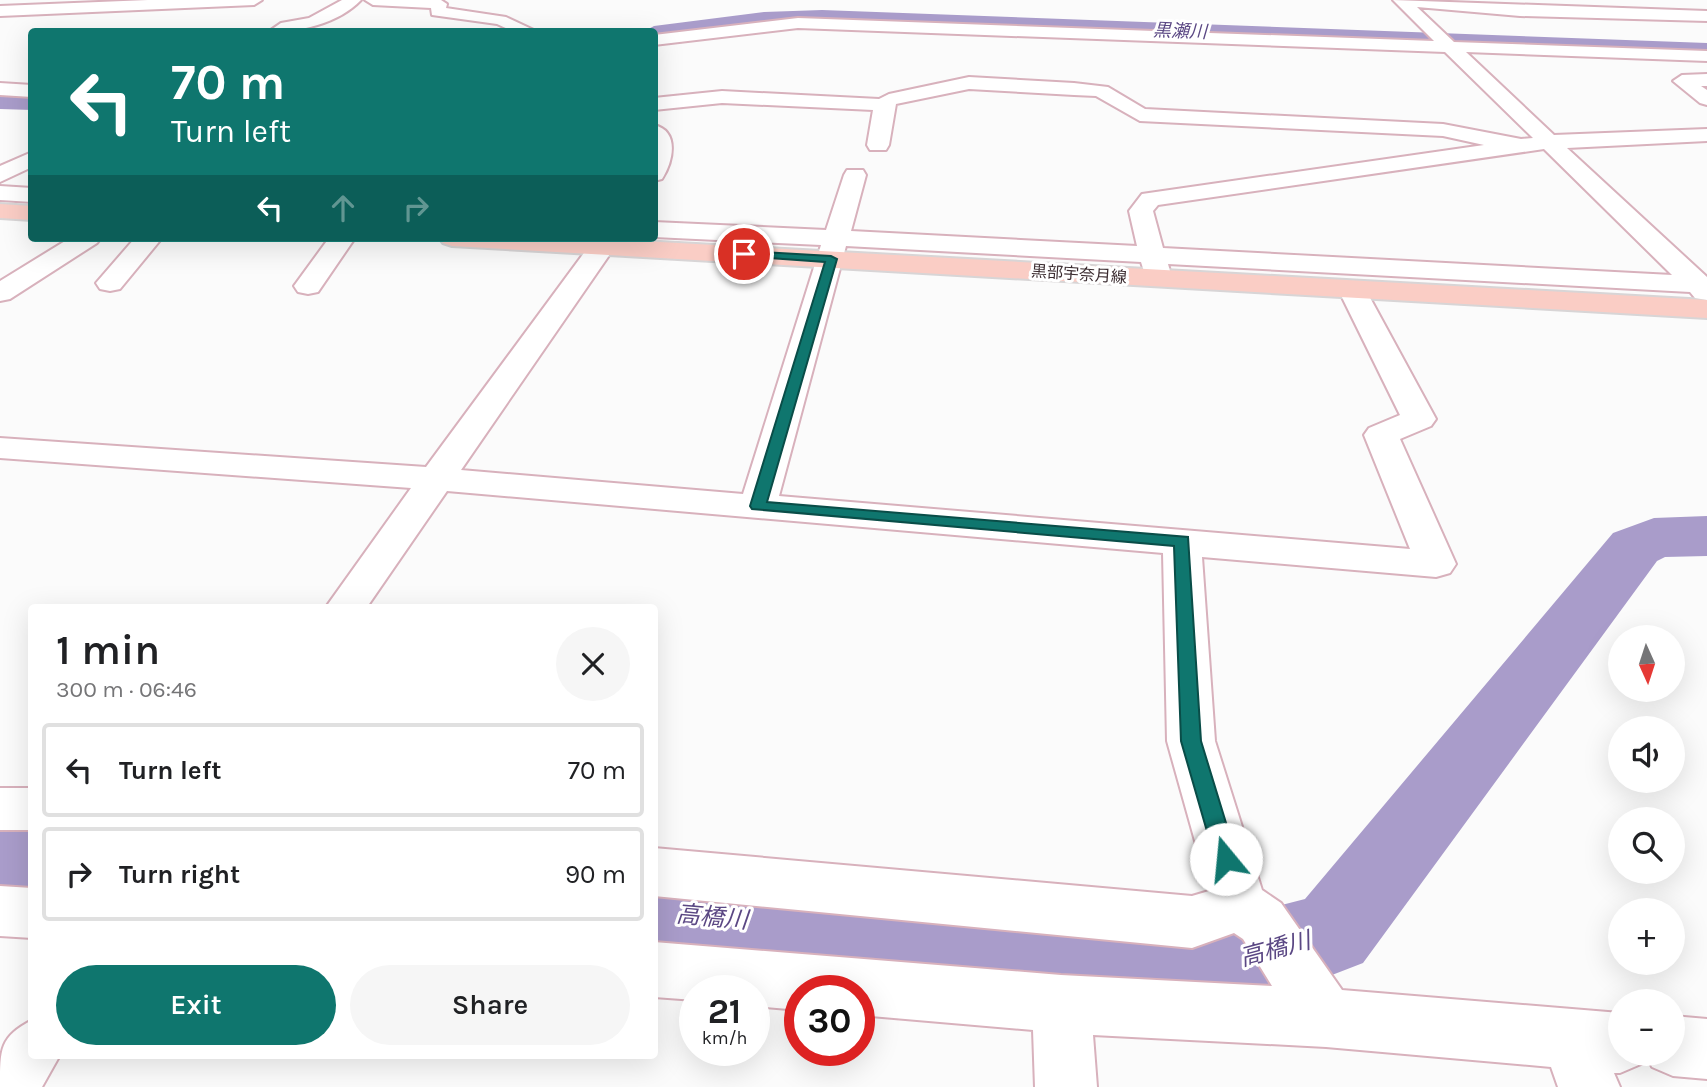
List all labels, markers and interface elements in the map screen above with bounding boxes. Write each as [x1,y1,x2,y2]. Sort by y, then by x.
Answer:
water label: 黒瀬川 [1153,19,1209,43]
text: 70 m [171,54,285,111]
icon: left [56,56,147,147]
text: Turn left [171,113,291,150]
icon: left [251,189,289,227]
icon: ahead [324,189,362,227]
icon: right [397,189,435,227]
pin [714,224,774,284]
icon: arrive [725,235,763,273]
street label: 黒部宇奈月線 [1030,261,1128,287]
text: 1 min [56,625,160,675]
north arrow [1608,625,1685,702]
map controls [1608,625,1685,1066]
button: close [556,627,630,701]
text: 300 m · 06:46 [56,676,197,703]
button: sound [1608,716,1685,793]
icon: left [60,751,98,789]
text: Turn left [119,755,221,786]
text: 70 m [568,755,626,786]
button: search [1608,807,1685,884]
position arrow [1189,822,1263,896]
icon: right [60,855,98,893]
text: Turn right [119,859,240,890]
text: 90 m [565,859,626,890]
button: + [1608,898,1685,975]
water label: 高橋川 [675,900,752,934]
water label: 高橋川 [1237,925,1316,972]
button: Exit [56,965,336,1045]
button: Share [350,965,630,1045]
speed limit sign: 30 [784,975,875,1066]
button: − [1608,989,1685,1066]
text: 21 [708,991,741,1032]
text: km/h [702,1027,747,1049]

